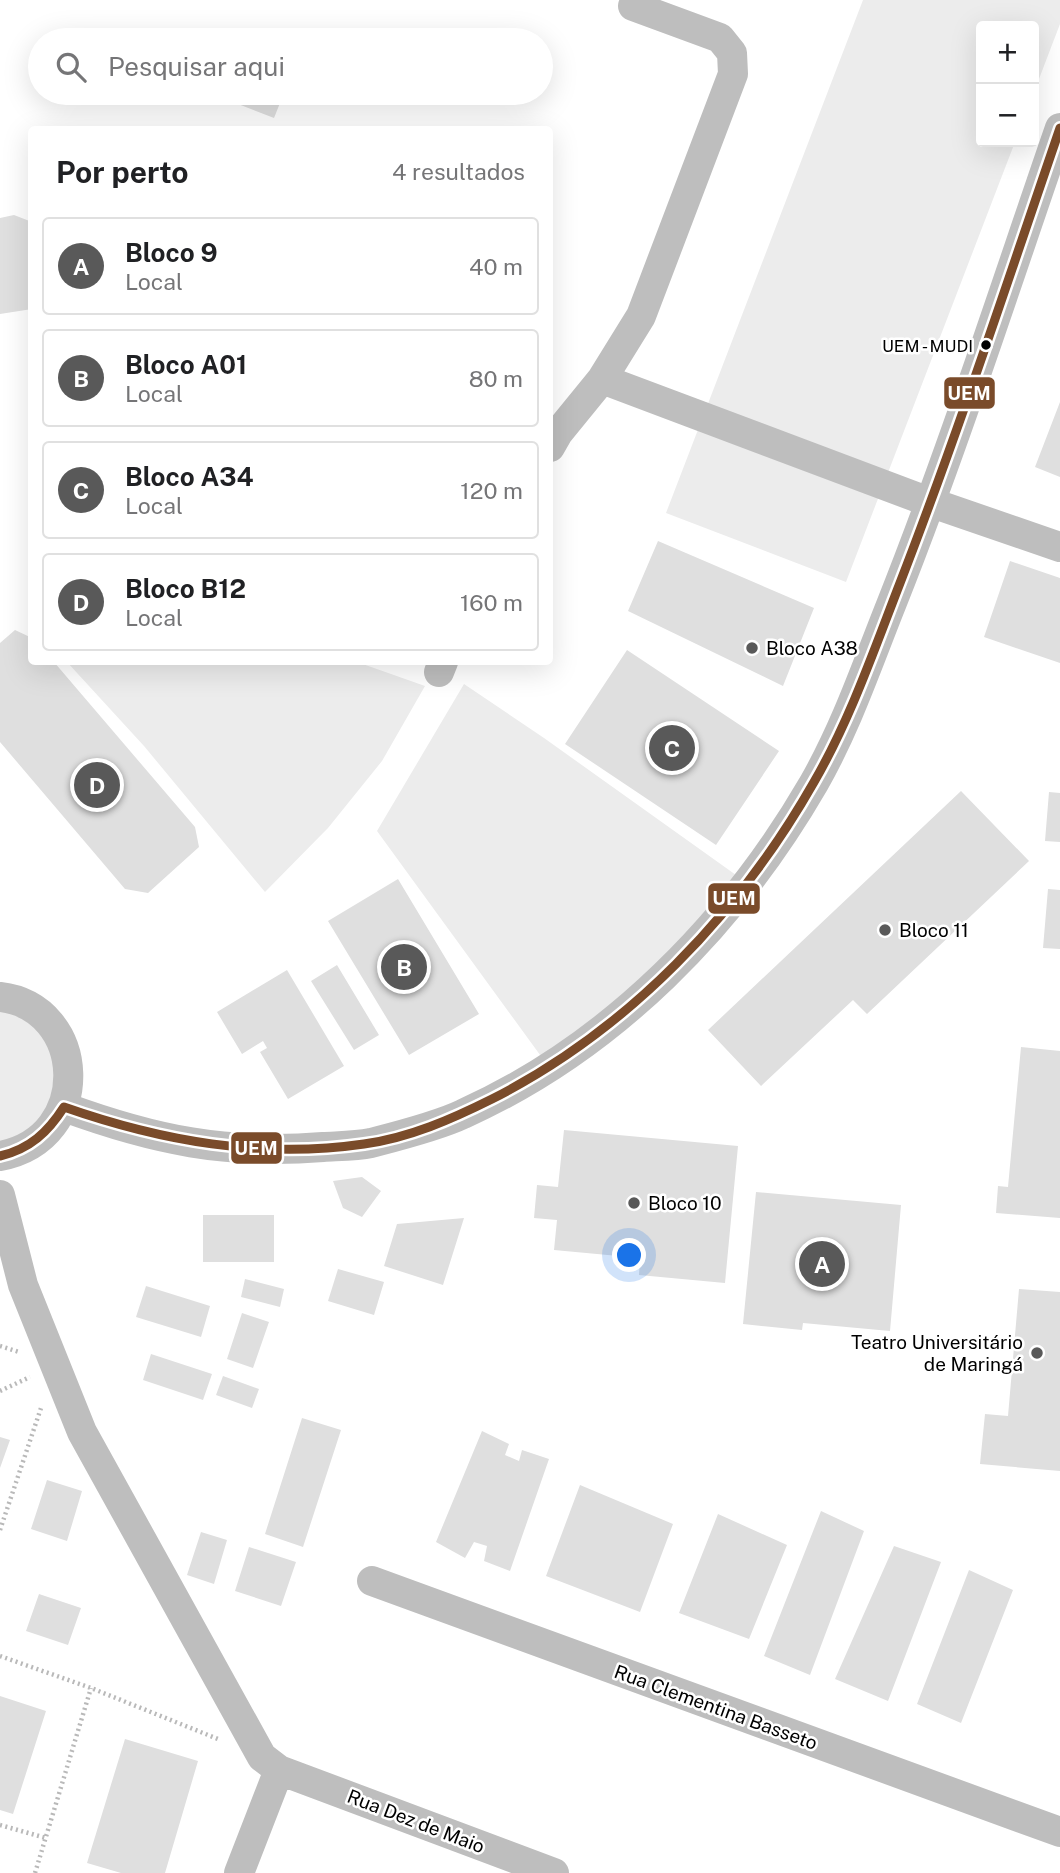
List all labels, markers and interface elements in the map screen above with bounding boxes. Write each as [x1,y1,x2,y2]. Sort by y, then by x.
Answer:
map controls [976,21,1039,147]
button: + [976,21,1039,84]
search box [28,28,553,105]
icon: search [52,48,90,86]
text: Pesquisar aqui [108,51,285,82]
button: − [976,84,1039,147]
text: Por perto [56,154,188,190]
text: 4 resultados [392,158,525,185]
text: Bloco 9 [125,237,218,268]
text: A [73,253,89,280]
text: 40 m [469,253,523,280]
text: Local [125,268,183,295]
place label: UEM - MUDI [882,336,973,356]
marker: UEM - MUDI [979,338,993,352]
text: Bloco A01 [125,349,247,380]
text: B [73,365,89,392]
text: 80 m [469,365,523,392]
line badge: UEM [943,376,996,410]
text: Local [125,380,183,407]
text: UEM [947,382,991,404]
text: Bloco A34 [125,461,254,492]
text: C [73,477,89,504]
text: 120 m [460,477,523,504]
text: Local [125,492,183,519]
text: Bloco B12 [125,573,246,604]
text: D [73,589,89,616]
text: 160 m [460,589,523,616]
text: Local [125,604,183,631]
place label: Bloco A38 [766,637,858,659]
marker: Bloco A38 [744,640,760,656]
pin: C [649,722,695,774]
pin: D [74,759,120,811]
line badge: UEM [707,882,761,915]
text: UEM [712,887,756,909]
place label: Bloco 11 [899,919,969,941]
marker: Bloco 11 [877,922,893,938]
pin: B [381,941,427,993]
line badge: UEM [230,1131,283,1165]
text: UEM [234,1137,278,1159]
place label: Bloco 10 [648,1192,722,1214]
marker: Bloco 10 [626,1195,642,1211]
your location [612,1238,646,1272]
pin: A [799,1238,845,1290]
place label: Teatro Universitário de Maringá [851,1331,1023,1375]
marker: Teatro Universitário de Maringá [1029,1345,1045,1361]
street label: Rua Clementina Basseto [611,1660,821,1754]
street label: Rua Dez de Maio [344,1785,488,1857]

